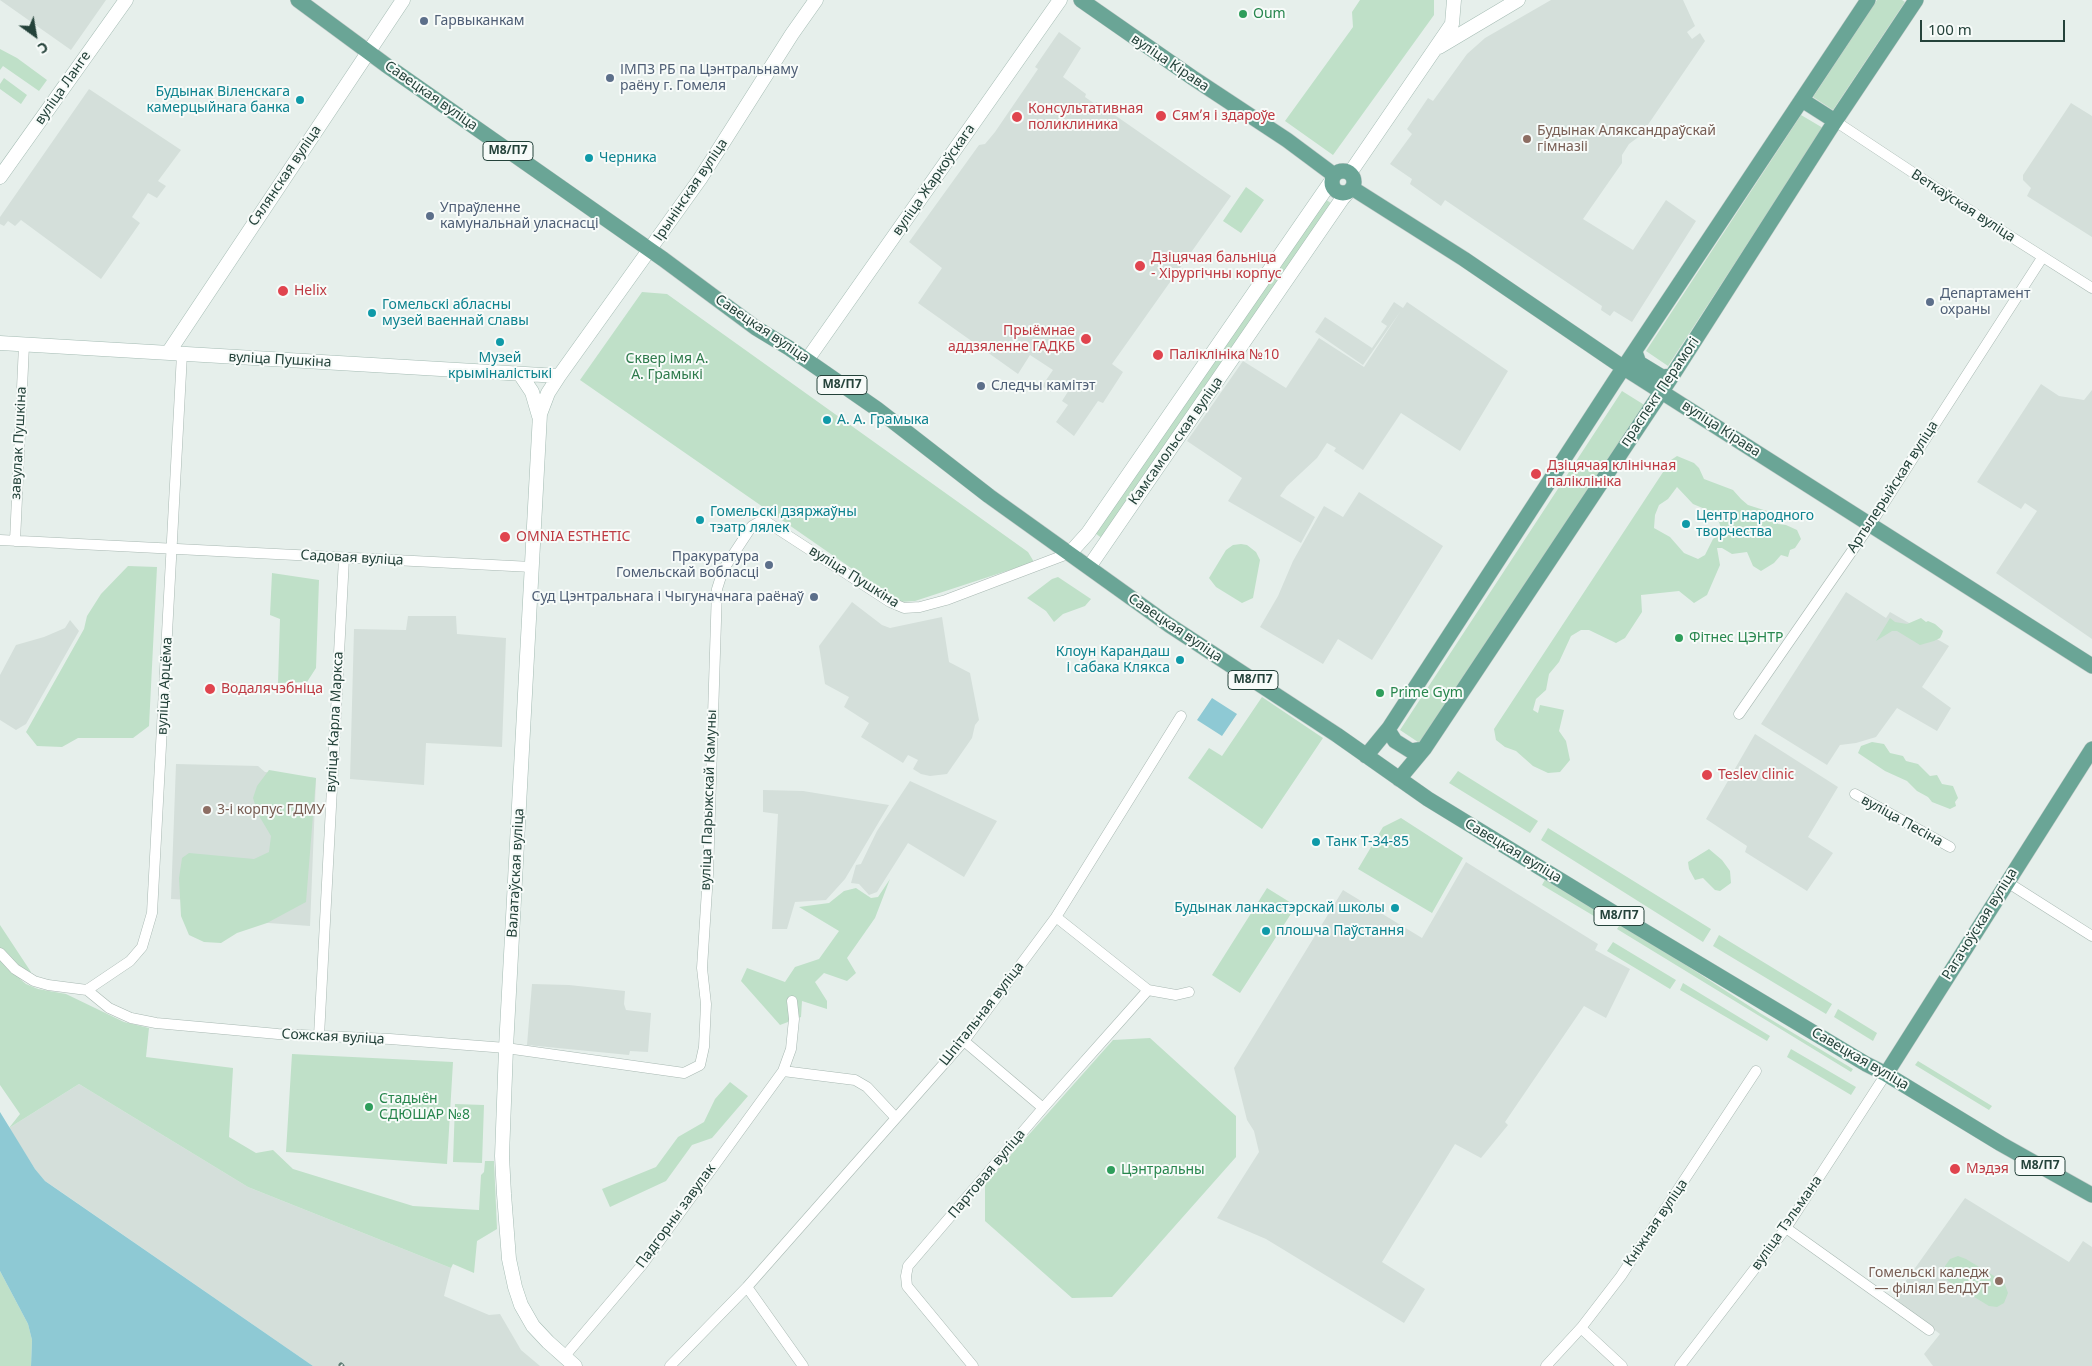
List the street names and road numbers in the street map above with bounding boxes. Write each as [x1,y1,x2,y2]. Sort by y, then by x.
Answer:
street label: вуліца Кірава [1128,31,1212,95]
street label: вуліца Ланге [31,48,95,128]
street label: Савецкая вуліца [381,58,481,134]
street label: вуліца Жаркоўскага [889,121,979,239]
street label: Сялянская вуліца [245,122,325,230]
street label: Ірынінская вуліца [651,136,731,244]
road number: М8/П7 [483,142,533,160]
street label: Веткаўская вуліца [1908,166,2018,246]
street label: Савецкая вуліца [712,291,812,367]
street label: праспект Перамогі [1617,334,1703,450]
street label: вуліца Пушкіна [228,349,332,371]
street label: Камсамольская вуліца [1125,374,1227,508]
road number: М8/П7 [817,376,867,394]
street label: завулак Пушкіна [8,386,30,500]
street label: вуліца Кірава [1679,397,1763,461]
street label: Артылерыйская вуліца [1844,418,1942,556]
street label: вуліца Пушкіна [806,542,902,612]
street label: Садовая вуліца [300,547,404,569]
street label: Савецкая вуліца [1125,590,1225,666]
street label: вуліца Арцёма [154,636,176,736]
street label: вуліца Карла Маркса [323,651,347,793]
road number: М8/П7 [1228,670,1278,690]
street label: вуліца Парыжскай Камуны [697,709,721,891]
street label: вуліца Песіна [1858,792,1946,850]
street label: Валатаўская вуліца [504,808,528,938]
street label: Савецкая вуліца [1462,815,1564,887]
street label: Рагачоўская вуліца [1939,865,2021,983]
road number: М8/П7 [1594,906,1644,926]
street label: Шпітальная вуліца [936,959,1028,1069]
street label: Савецкая вуліца [1808,1024,1912,1094]
street label: Сожская вуліца [281,1026,385,1048]
street label: Партовая вуліца [945,1126,1029,1222]
road number: М8/П7 [2015,1156,2065,1176]
street label: Падгорны завулак [633,1161,719,1271]
street label: вуліца Тэльмана [1748,1173,1826,1273]
street label: Кніжная вуліца [1621,1176,1691,1270]

